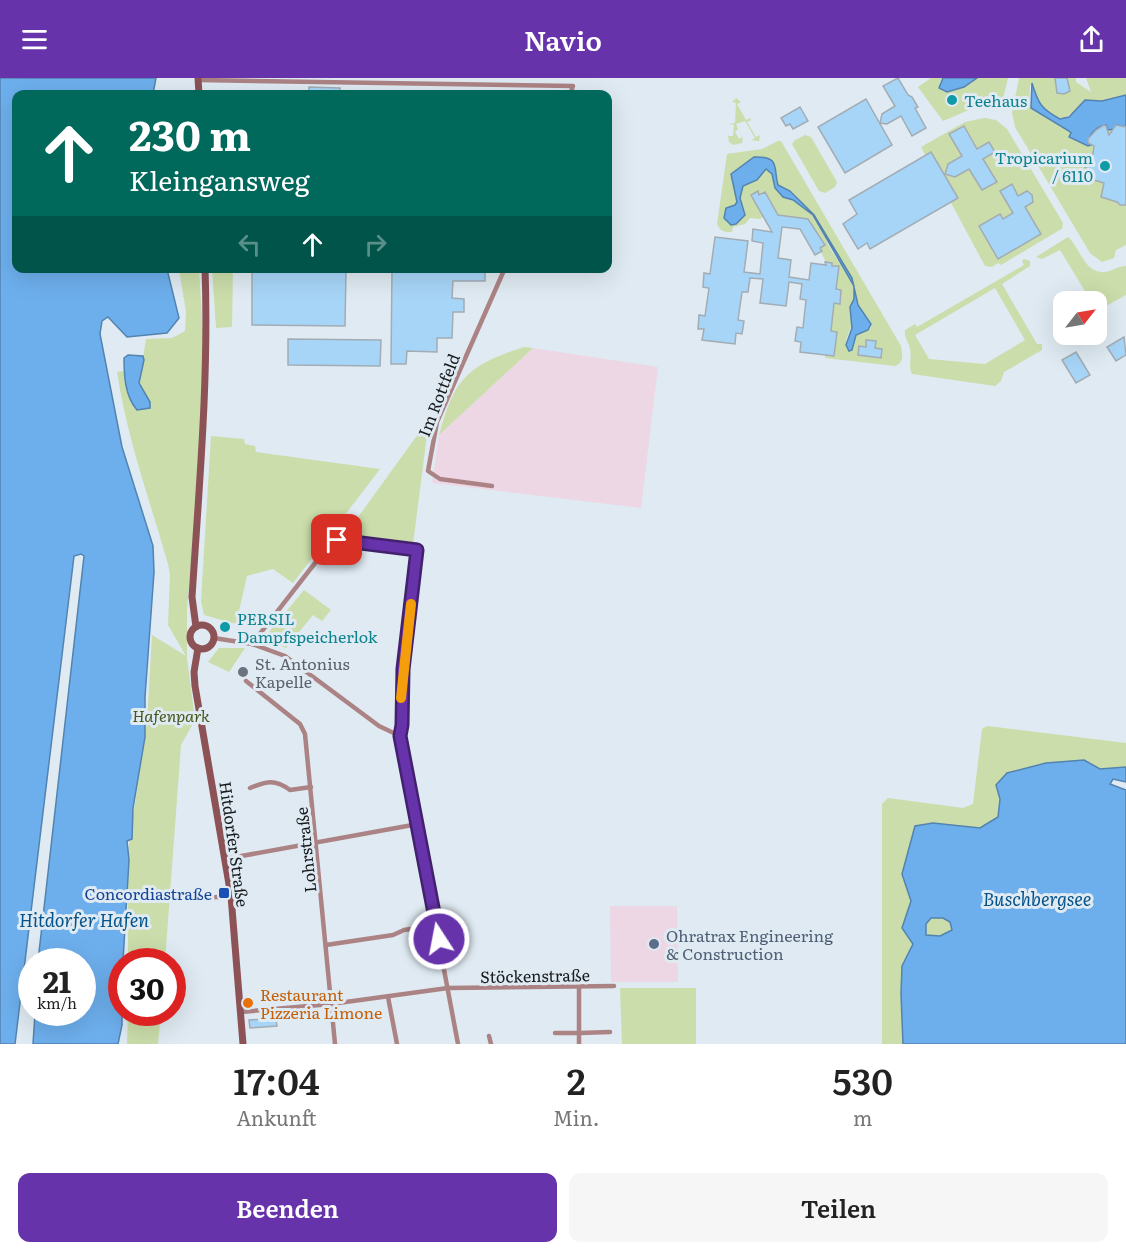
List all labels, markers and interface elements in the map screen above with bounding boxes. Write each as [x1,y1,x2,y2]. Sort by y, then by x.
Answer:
text: Navio [524,19,602,59]
icon: menu [18,23,51,56]
icon: share [1075,23,1108,56]
place label: Teehaus [964,88,1027,112]
marker: Teehaus [945,93,959,107]
text: 230 m [129,102,251,164]
icon: ahead [30,114,108,192]
place label: Tropicarium / 6110 [995,145,1093,187]
text: Kleingansweg [129,159,310,199]
marker: Tropicarium / 6110 [1098,159,1112,173]
icon: left [233,228,266,261]
icon: ahead [296,228,329,261]
icon: right [359,228,392,261]
north arrow [1053,291,1107,345]
map controls [1053,291,1107,345]
street label: Im Rottfeld [411,350,465,440]
pin [311,514,362,565]
icon: arrive [320,523,353,556]
place label: PERSIL Dampfspeicherlok [237,606,378,648]
marker: PERSIL Dampfspeicherlok [218,620,232,634]
place label: St. Antonius Kapelle [255,651,350,693]
marker: St. Antonius Kapelle [236,665,250,679]
park label: Hafenpark [132,703,210,727]
street label: Hitdorfer Straße [214,779,256,909]
street label: Lohrstraße [289,806,321,894]
place label: Concordiastraße [84,881,212,905]
water label: Buschbergsee [983,885,1091,912]
marker: Concordiastraße [217,886,231,900]
water label: Hitdorfer Hafen [19,906,149,933]
position arrow [407,907,471,971]
place label: Ohratrax Engineering & Construction [666,923,833,965]
marker: Ohratrax Engineering & Construction [647,937,661,951]
speed limit sign: 30 [108,948,186,1026]
text: 21 [43,958,71,1002]
street label: Stöckenstraße [480,962,590,988]
place label: Restaurant Pizzeria Limone [260,982,382,1024]
text: km/h [37,991,77,1014]
marker: Restaurant Pizzeria Limone [241,996,255,1010]
text: 17:04 [233,1053,320,1106]
text: 2 [567,1053,586,1106]
text: 530 [833,1053,893,1106]
text: Ankunft [236,1102,317,1132]
text: Min. [553,1102,599,1132]
text: m [853,1102,872,1132]
button: Beenden [18,1173,557,1242]
button: Teilen [569,1173,1108,1242]

